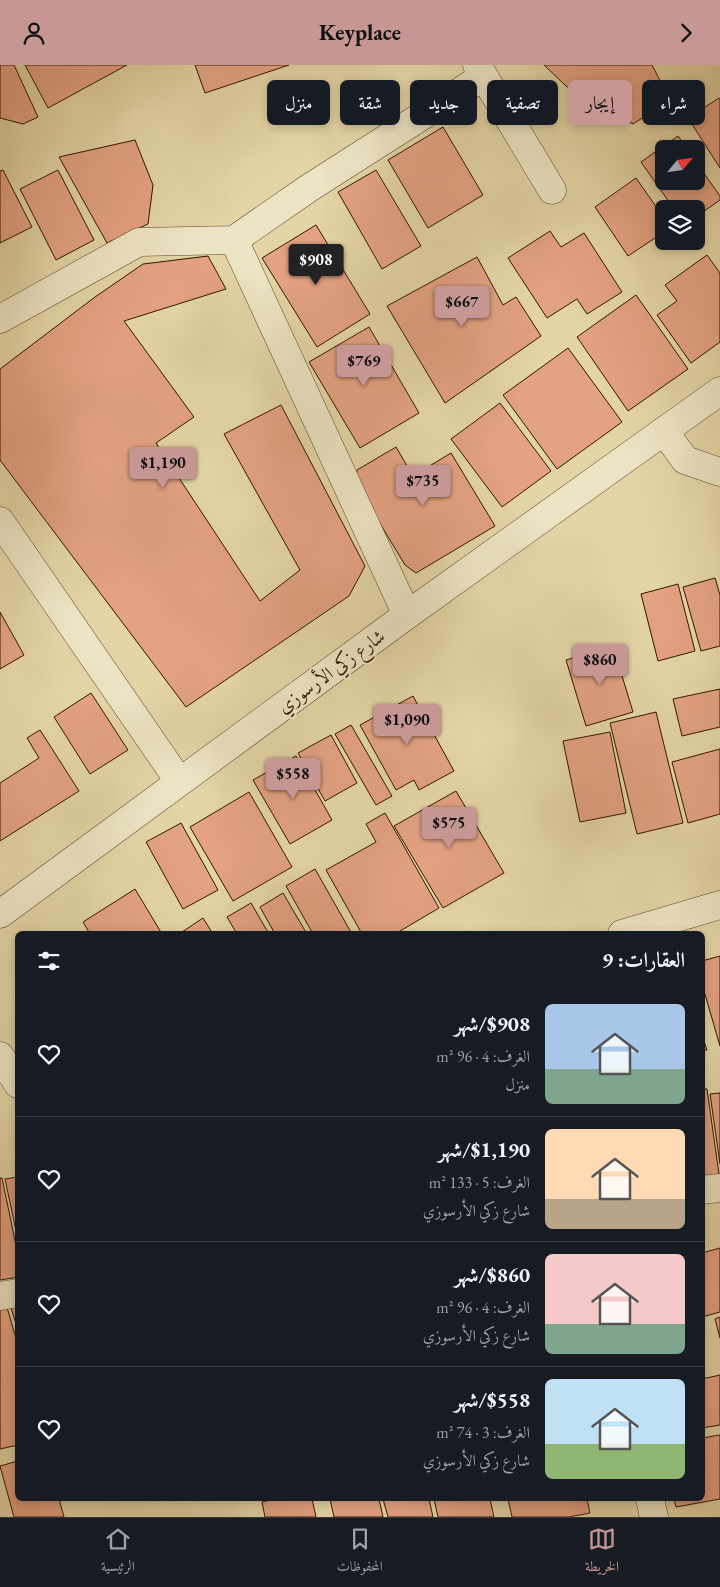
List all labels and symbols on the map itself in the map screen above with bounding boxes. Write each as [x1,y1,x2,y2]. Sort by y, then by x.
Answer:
north arrow [655,140,705,190]
pin: $908 [286,243,346,286]
pin: $667 [432,285,492,328]
pin: $769 [334,345,394,387]
pin: $1,190 [122,447,204,489]
pin: $735 [393,465,453,507]
street label: شارع زكي الأرسوزي [272,623,392,721]
pin: $860 [570,643,630,686]
pin: $1,090 [366,703,448,746]
pin: $558 [263,757,323,800]
pin: $575 [419,807,479,849]

